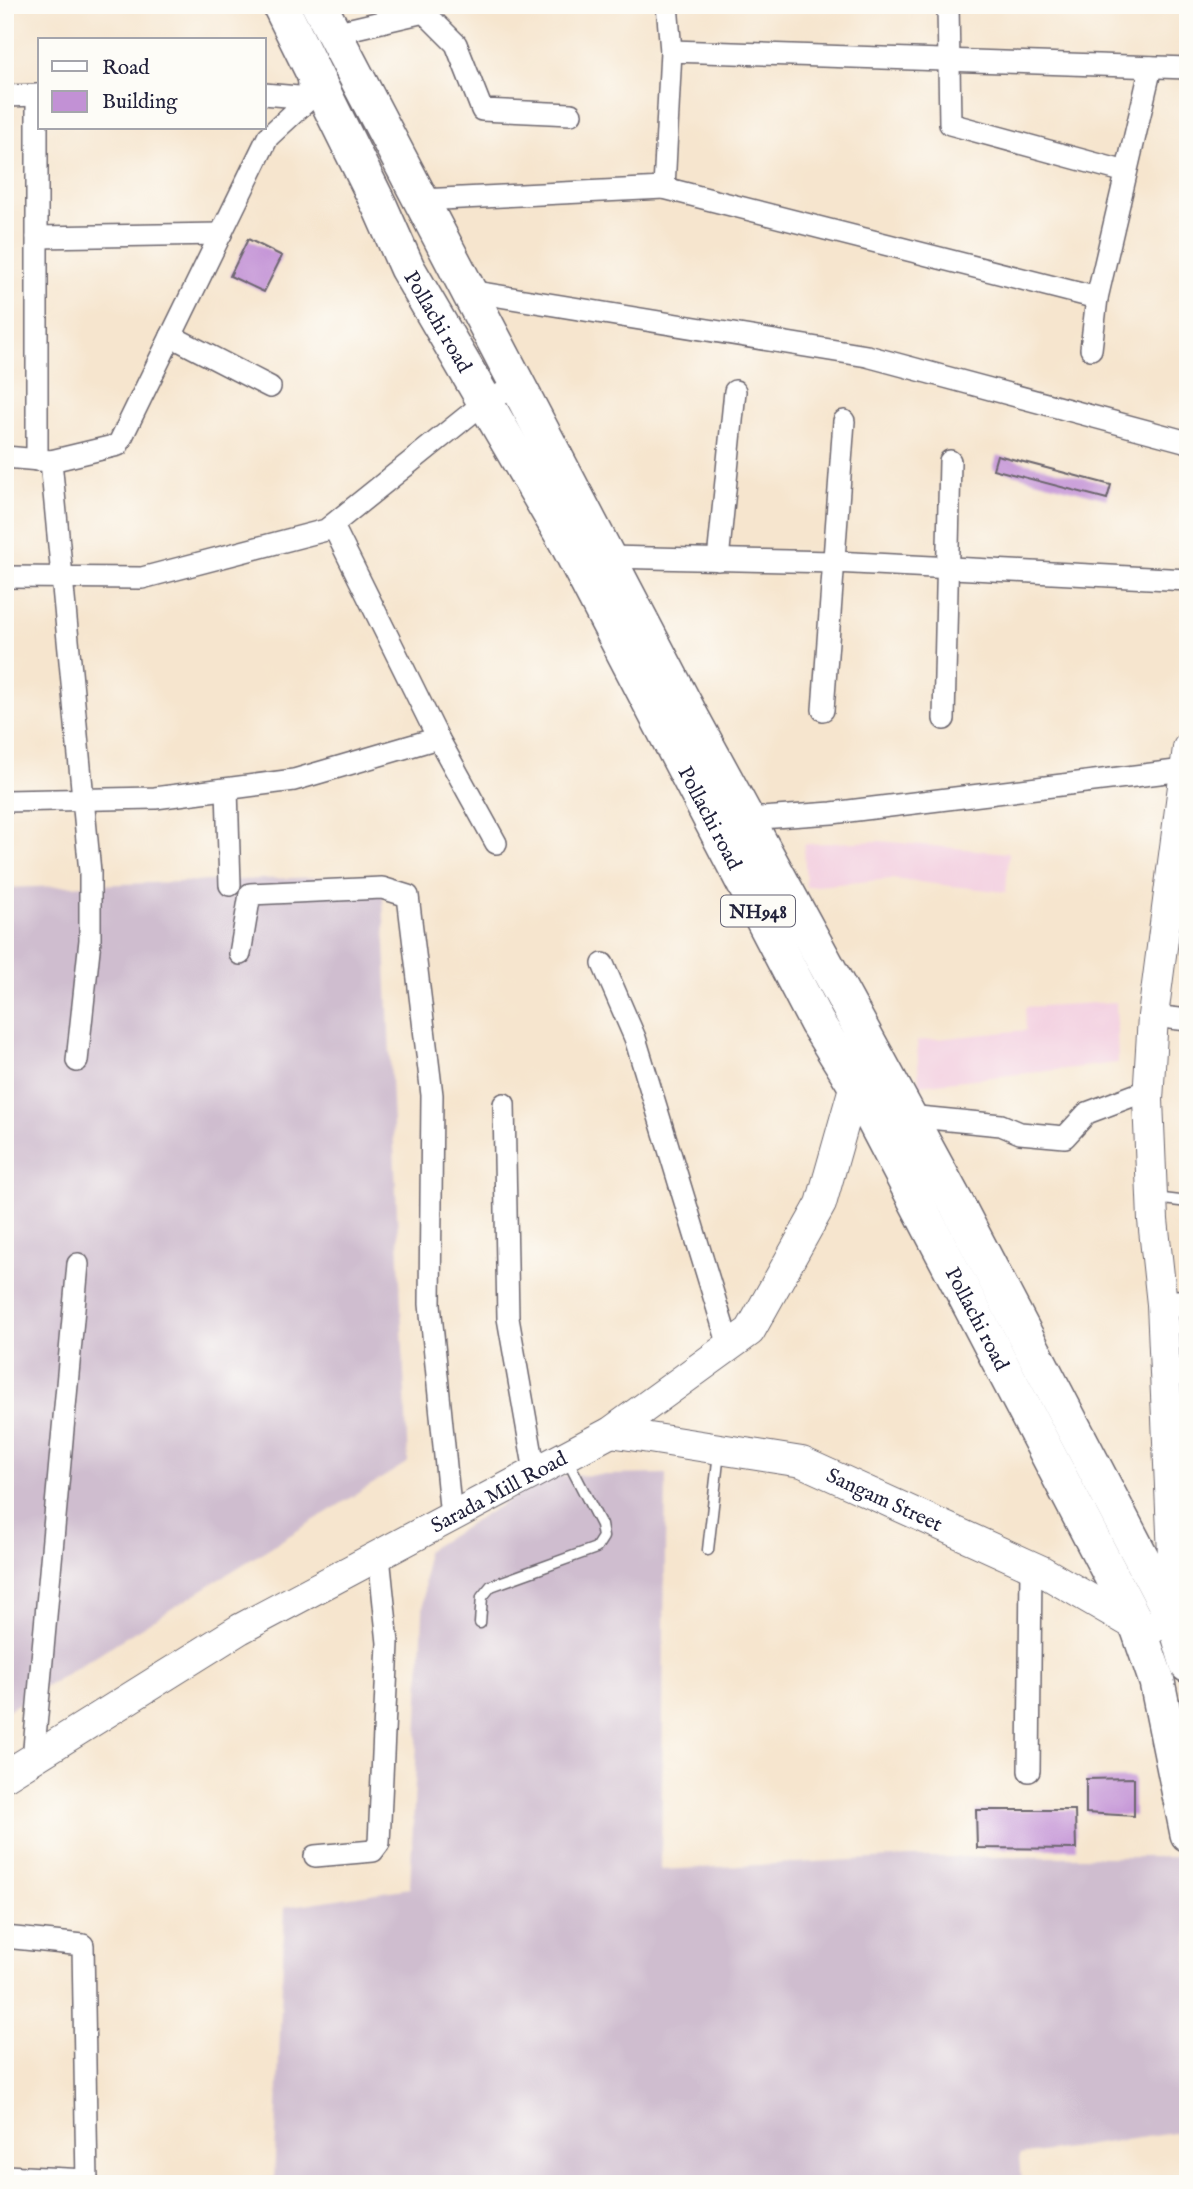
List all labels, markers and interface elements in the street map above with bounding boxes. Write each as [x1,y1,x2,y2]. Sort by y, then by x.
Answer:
legend [38,38,266,130]
text: Road [102,55,150,82]
text: Building [102,89,178,116]
street label: Pollachi road [397,266,477,379]
street label: Pollachi road [671,762,747,876]
road number: NH948 [721,896,795,926]
street label: Pollachi road [938,1263,1015,1377]
street label: Sarada Mill Road [427,1445,573,1540]
street label: Sangam Street [822,1463,946,1539]

